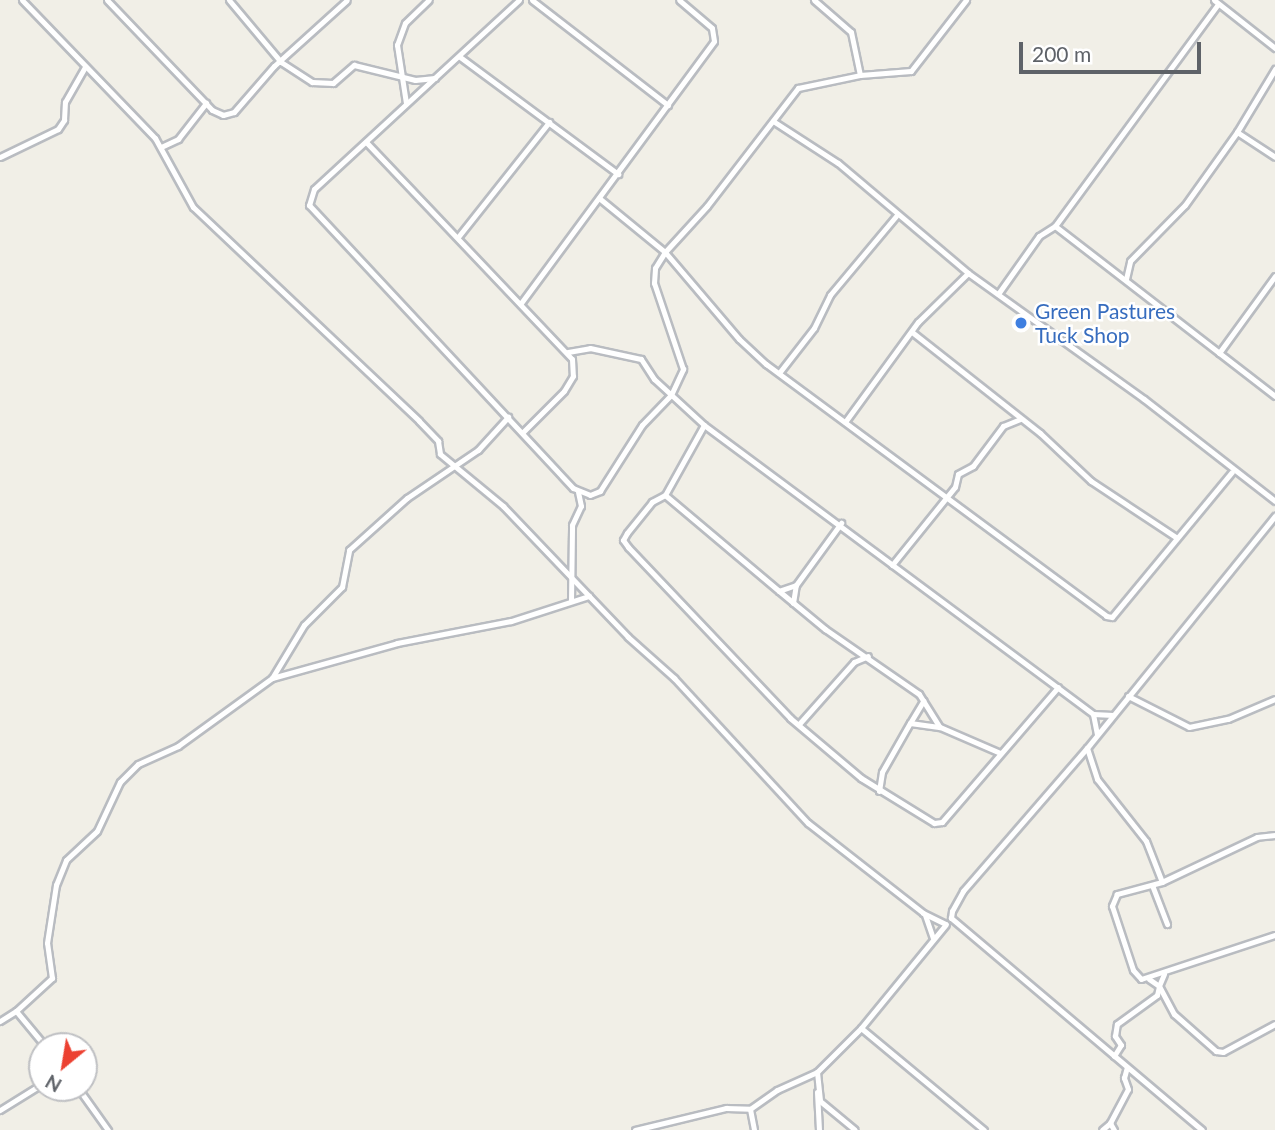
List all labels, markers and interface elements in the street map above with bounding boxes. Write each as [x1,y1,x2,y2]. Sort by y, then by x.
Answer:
scale bar [1023,28,1205,72]
text: 200 m [1032,41,1091,66]
place label: Green Pastures Tuck Shop [1035,298,1175,348]
marker: Green Pastures Tuck Shop [1013,315,1029,331]
north arrow [28,1032,98,1102]
text: N [41,1070,65,1098]

